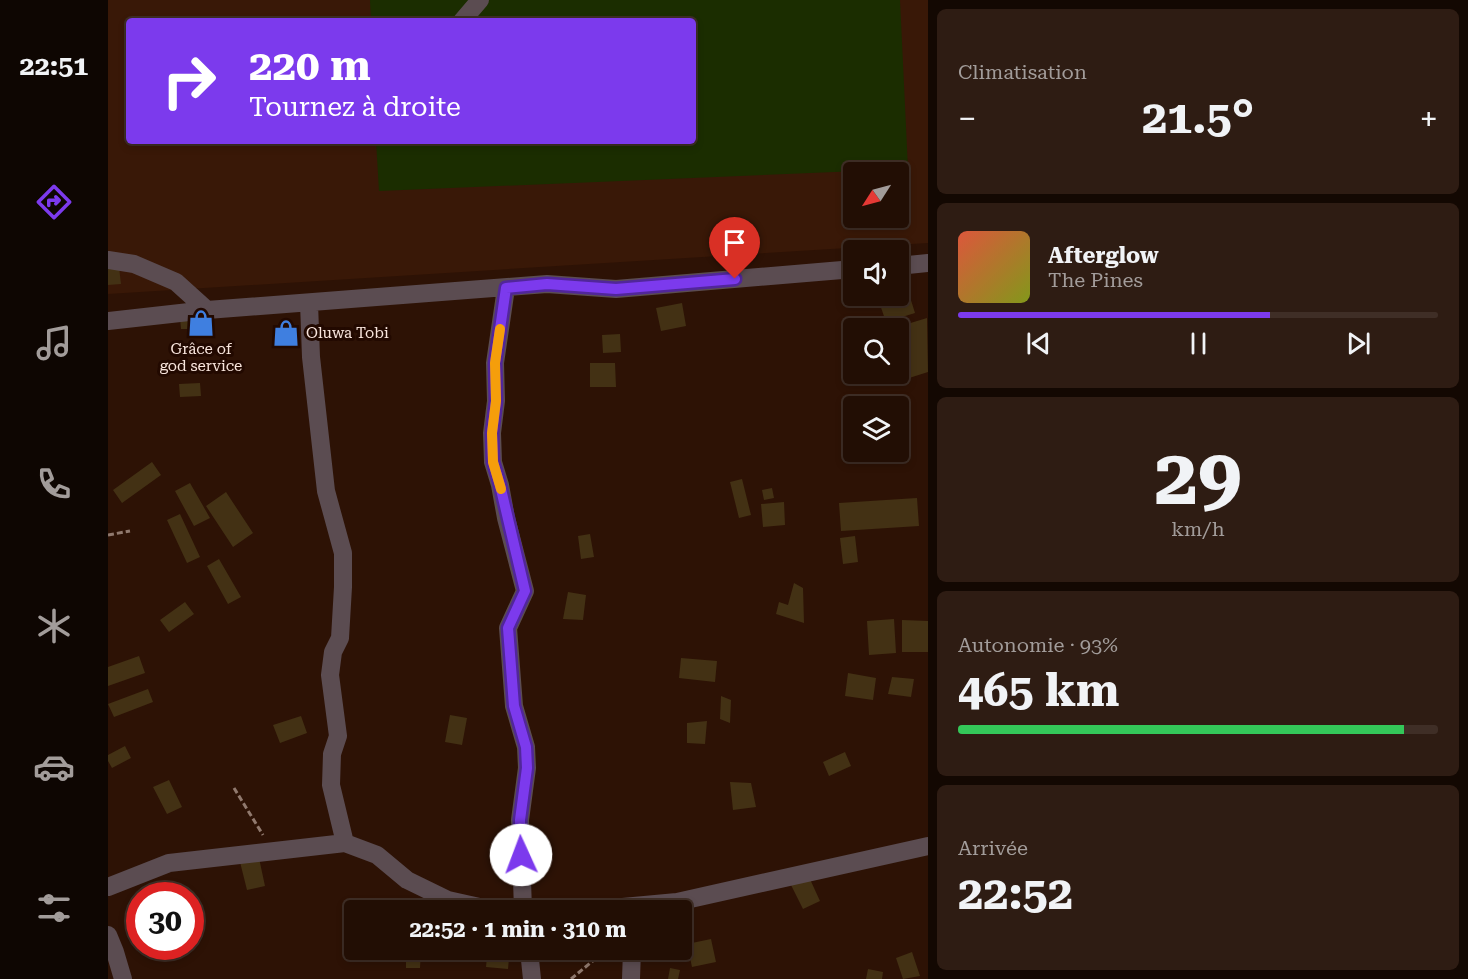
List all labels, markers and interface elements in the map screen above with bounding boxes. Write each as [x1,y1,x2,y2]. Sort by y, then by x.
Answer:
text: 220 m [249,41,371,90]
icon: right [150,42,228,120]
text: 22:51 [20,50,88,82]
text: Climatisation [958,60,1087,84]
text: Tournez à droite [249,91,461,123]
text: 21.5° [1142,91,1254,144]
text: − [958,99,976,138]
text: + [1420,99,1438,138]
north arrow [843,162,909,228]
map controls [843,162,909,462]
icon: directions [33,181,75,223]
pin [709,217,760,279]
icon: arrive [718,226,751,259]
button: sound [843,240,909,306]
text: Afterglow [1048,243,1159,268]
text: The Pines [1048,268,1143,292]
shop icon: Grâce of god service [186,308,216,338]
shop icon: Oluwa Tobi [271,318,301,348]
button: search [843,318,909,384]
icon: music [33,322,75,364]
place label: Oluwa Tobi [306,324,389,342]
icon: previous [1022,327,1055,360]
icon: pause [1182,327,1215,360]
icon: next [1342,327,1375,360]
place label: Grâce of god service [160,340,242,375]
button: layers [843,396,909,462]
text: 29 [1154,432,1242,523]
icon: phone [33,463,75,505]
text: km/h [1171,517,1225,541]
icon: climate [33,605,75,647]
text: Autonomie · 93% [958,633,1118,657]
text: 465 km [958,664,1119,717]
icon: car [33,746,75,788]
position arrow [489,823,553,887]
text: Arrivée [958,836,1028,860]
text: 22:52 [958,867,1073,920]
speed limit sign: 30 [126,882,204,960]
icon: filters [33,887,75,929]
text: 22:52 · 1 min · 310 m [409,917,627,942]

